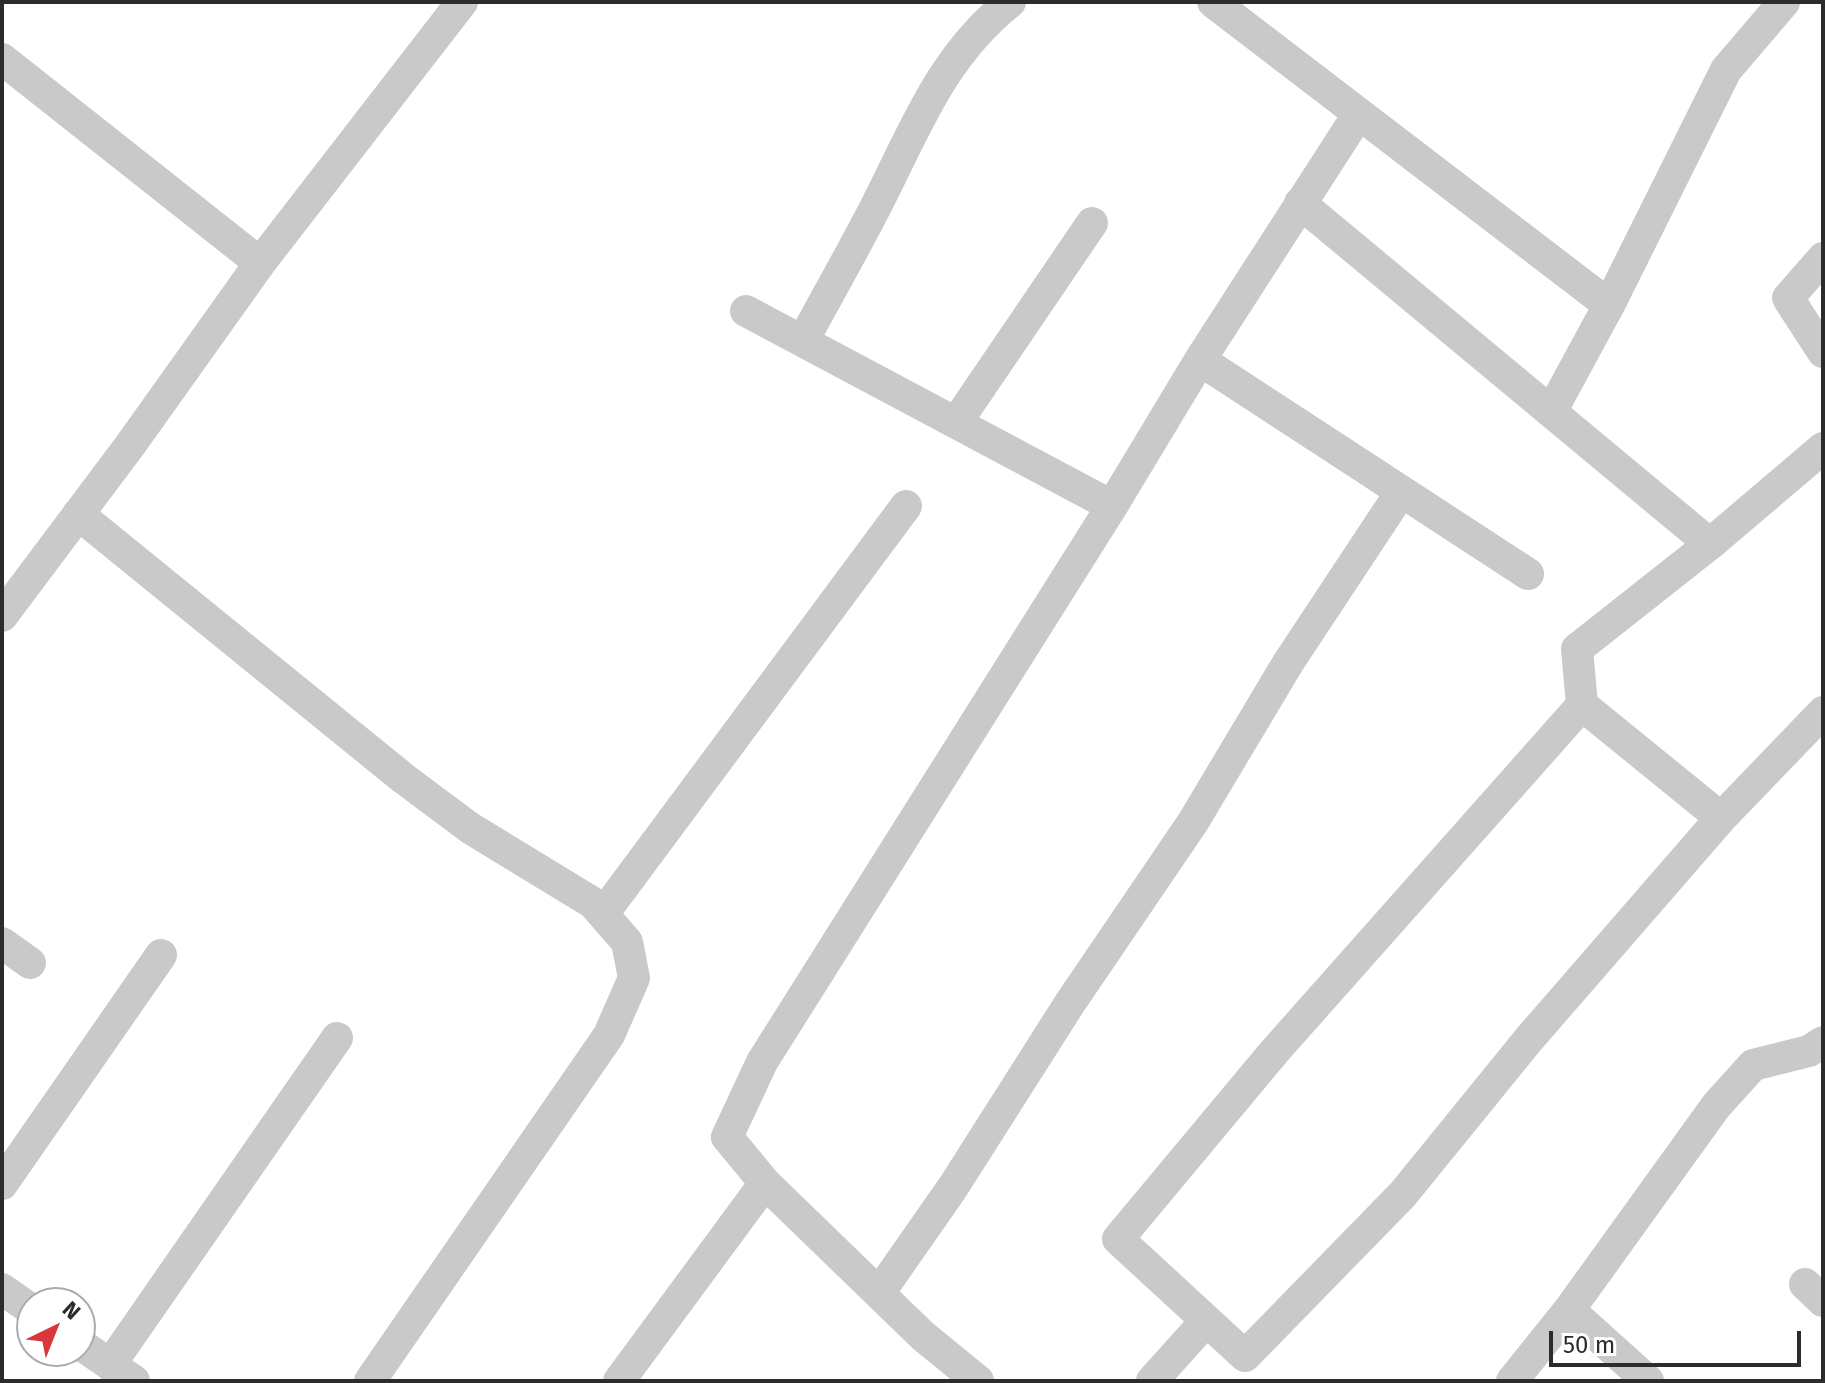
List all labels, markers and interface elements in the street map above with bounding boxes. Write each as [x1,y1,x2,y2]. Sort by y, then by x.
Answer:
north arrow [16,1287,96,1367]
text: N [57,1296,86,1325]
scale bar [1553,1315,1805,1365]
text: 50 m [1563,1331,1615,1359]

